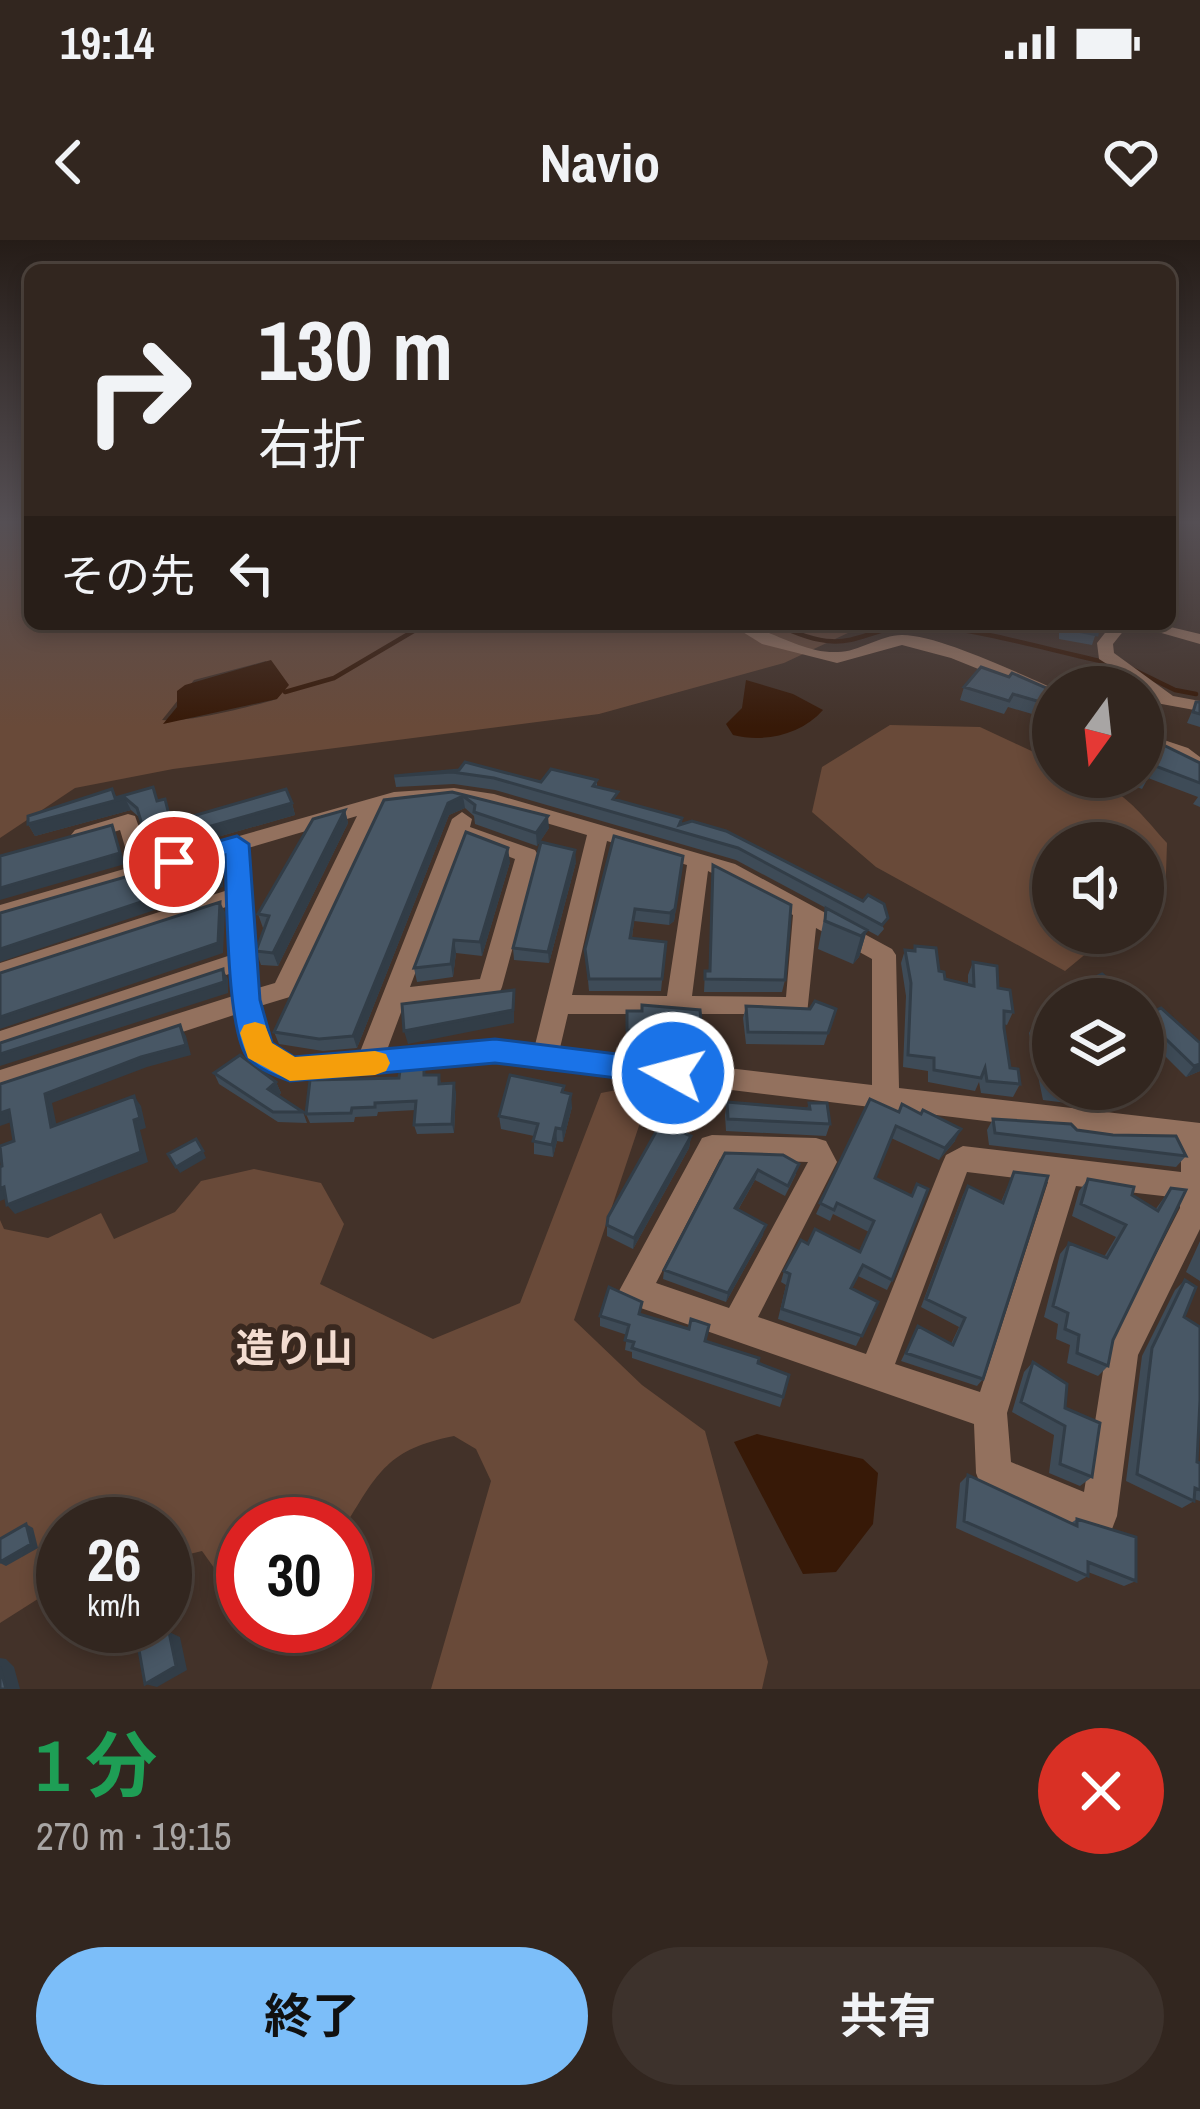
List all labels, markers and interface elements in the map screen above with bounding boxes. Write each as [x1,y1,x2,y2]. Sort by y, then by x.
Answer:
text: 19:14 [60,12,154,73]
text: Navio [540,126,660,199]
icon: back [36,129,102,195]
icon: heart [1098,129,1164,195]
text: 130 m [258,293,453,406]
icon: right [60,312,216,468]
text: 右折 [258,408,366,481]
icon: left [219,540,285,606]
text: その先 [60,545,195,606]
north arrow [1032,666,1164,798]
map controls [1032,666,1164,1110]
pin [123,811,225,913]
button: sound [1032,822,1164,954]
icon: arrive [141,829,207,895]
button: layers [1032,978,1164,1110]
position arrow [610,1010,736,1136]
district label: 造り山 [235,1322,353,1374]
speed limit sign: 30 [216,1497,372,1653]
text: 26 [87,1519,141,1600]
text: km/h [87,1585,141,1625]
text: 1 分 [36,1716,157,1813]
button: close [1038,1728,1164,1854]
text: 270 m · 19:15 [36,1810,232,1862]
button: 終了 [36,1947,588,2085]
button: 共有 [612,1947,1164,2085]

